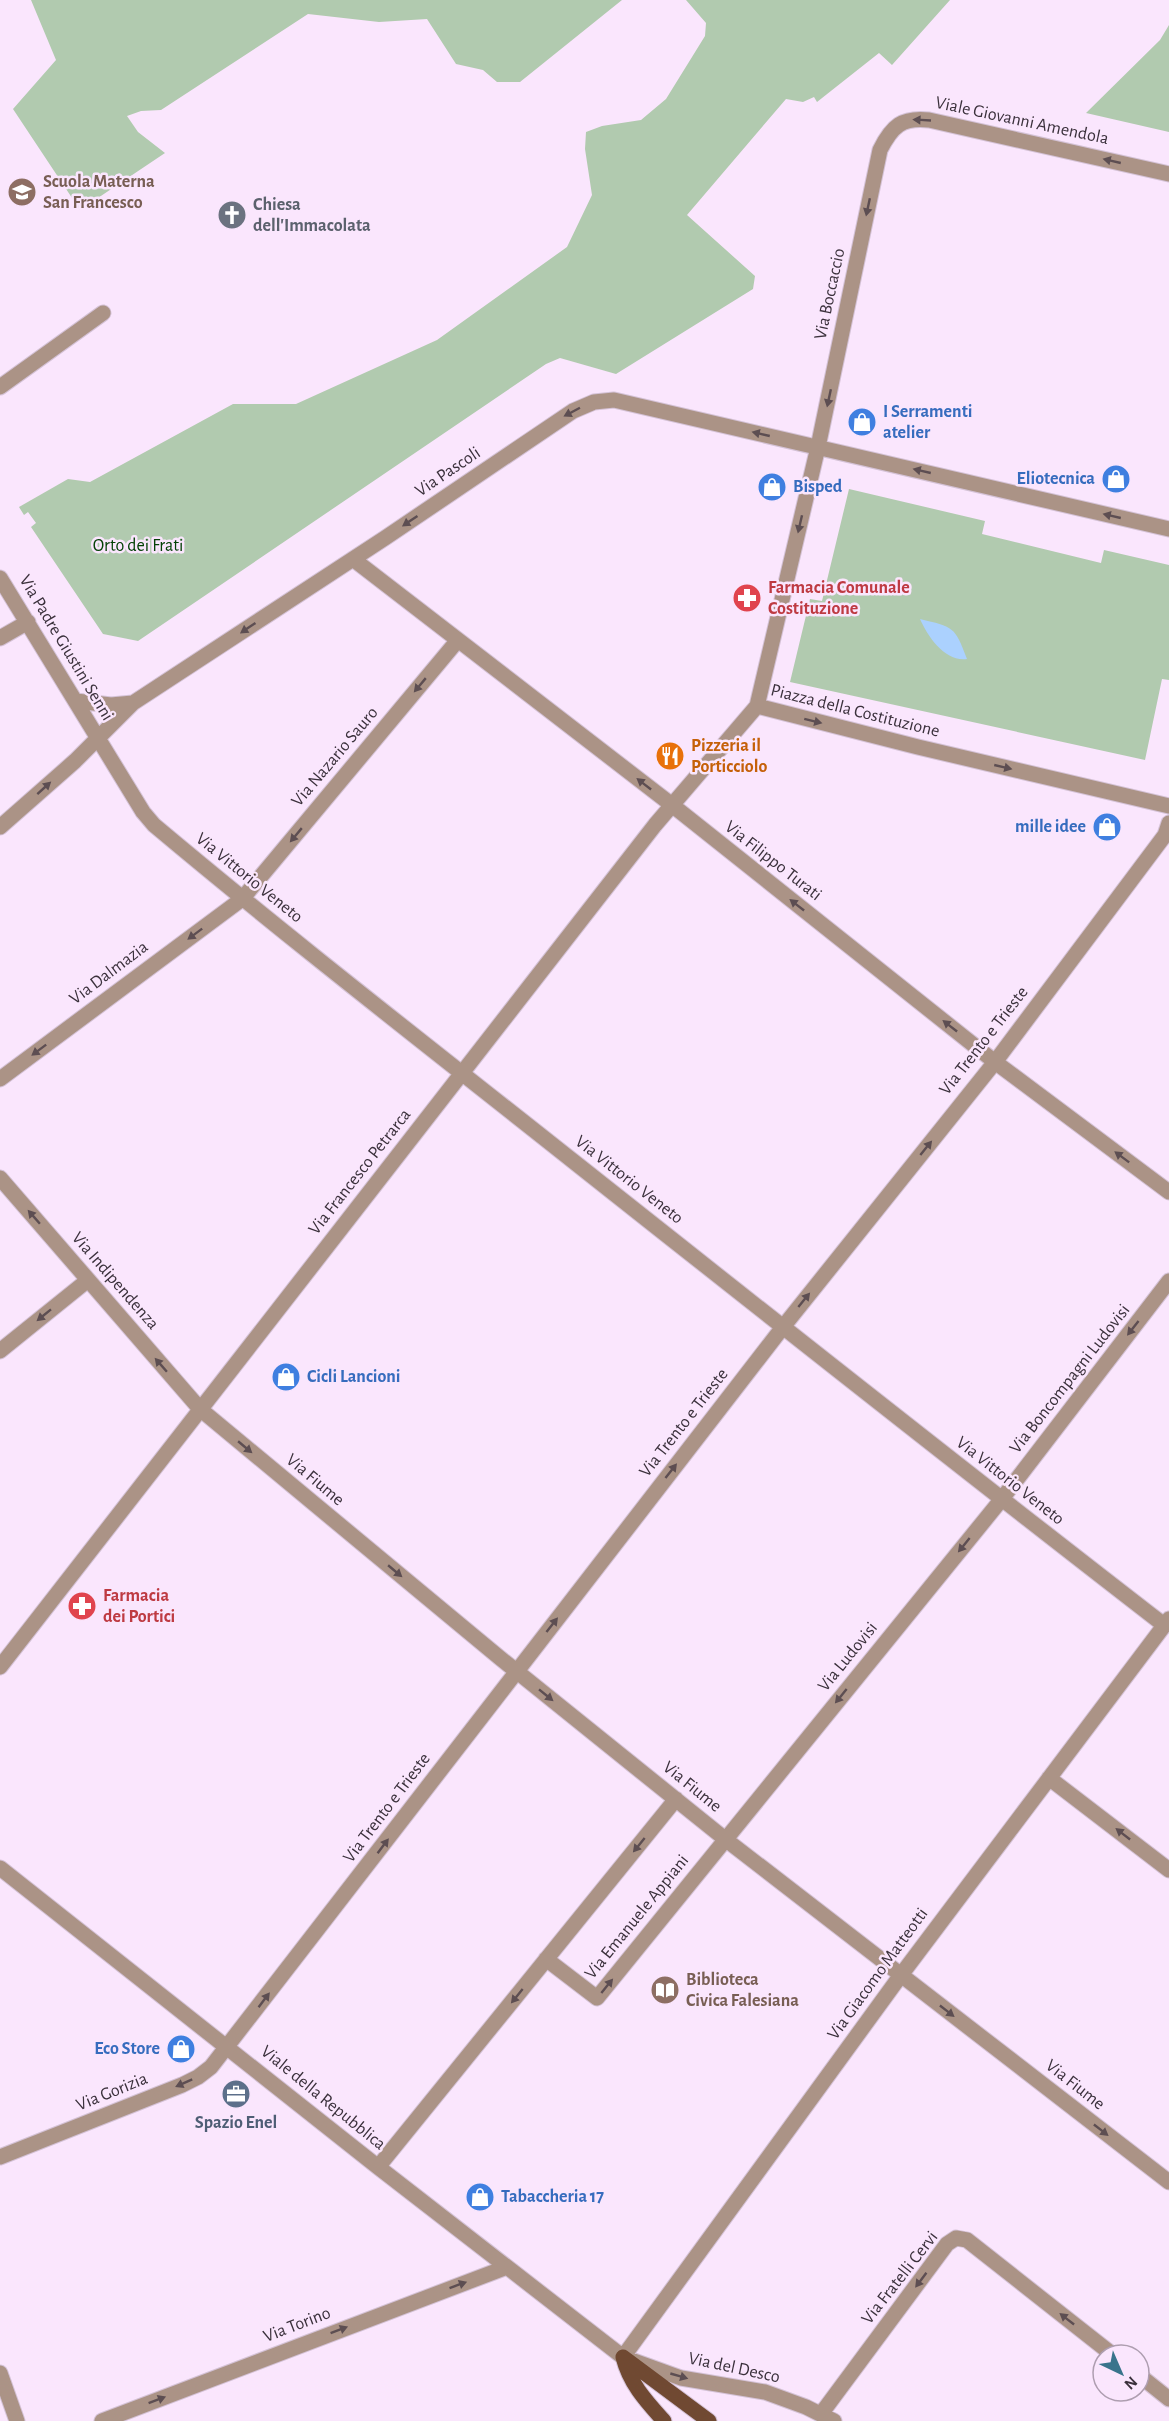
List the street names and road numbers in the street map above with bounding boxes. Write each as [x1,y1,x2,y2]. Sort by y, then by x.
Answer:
street label: Viale Giovanni Amendola [934,94,1110,148]
street label: Via Boccaccio [812,246,849,341]
street label: Via Pascoli [412,444,484,500]
street label: Via Padre Giustini Senni [15,572,117,724]
street label: Piazza della Costituzione [769,681,941,741]
street label: Via Nazario Sauro [288,704,382,810]
street label: Via Filippo Turati [721,818,825,904]
street label: Via Vittorio Veneto [192,830,306,927]
street label: Via Dalmazia [66,938,152,1008]
street label: Via Trento e Trieste [936,983,1032,1099]
street label: Via Francesco Petrarca [306,1106,414,1238]
street label: Via Vittorio Veneto [572,1132,687,1228]
street label: Via Indipendenza [68,1229,162,1333]
street label: Via Boncompagni Ludovisi [1006,1301,1134,1457]
street label: Via Trento e Trieste [636,1365,732,1481]
street label: Via Vittorio Veneto [953,1433,1068,1529]
street label: Via Fiume [283,1451,347,1509]
street label: Via Ludovisi [815,1619,881,1695]
street label: Via Trento e Trieste [340,1750,434,1866]
street label: Via Fiume [659,1758,725,1816]
street label: Via Emanuele Appiani [582,1852,692,1982]
street label: Via Giacomo Matteotti [824,1905,932,2043]
street label: Viale della Repubblica [257,2042,389,2154]
street label: Via Fiume [1042,2056,1108,2114]
street label: Via Gorizia [74,2070,150,2114]
street label: Via Fratelli Cervi [858,2228,942,2328]
street label: Via Torino [261,2304,333,2346]
street label: Via del Desco [687,2350,782,2387]

